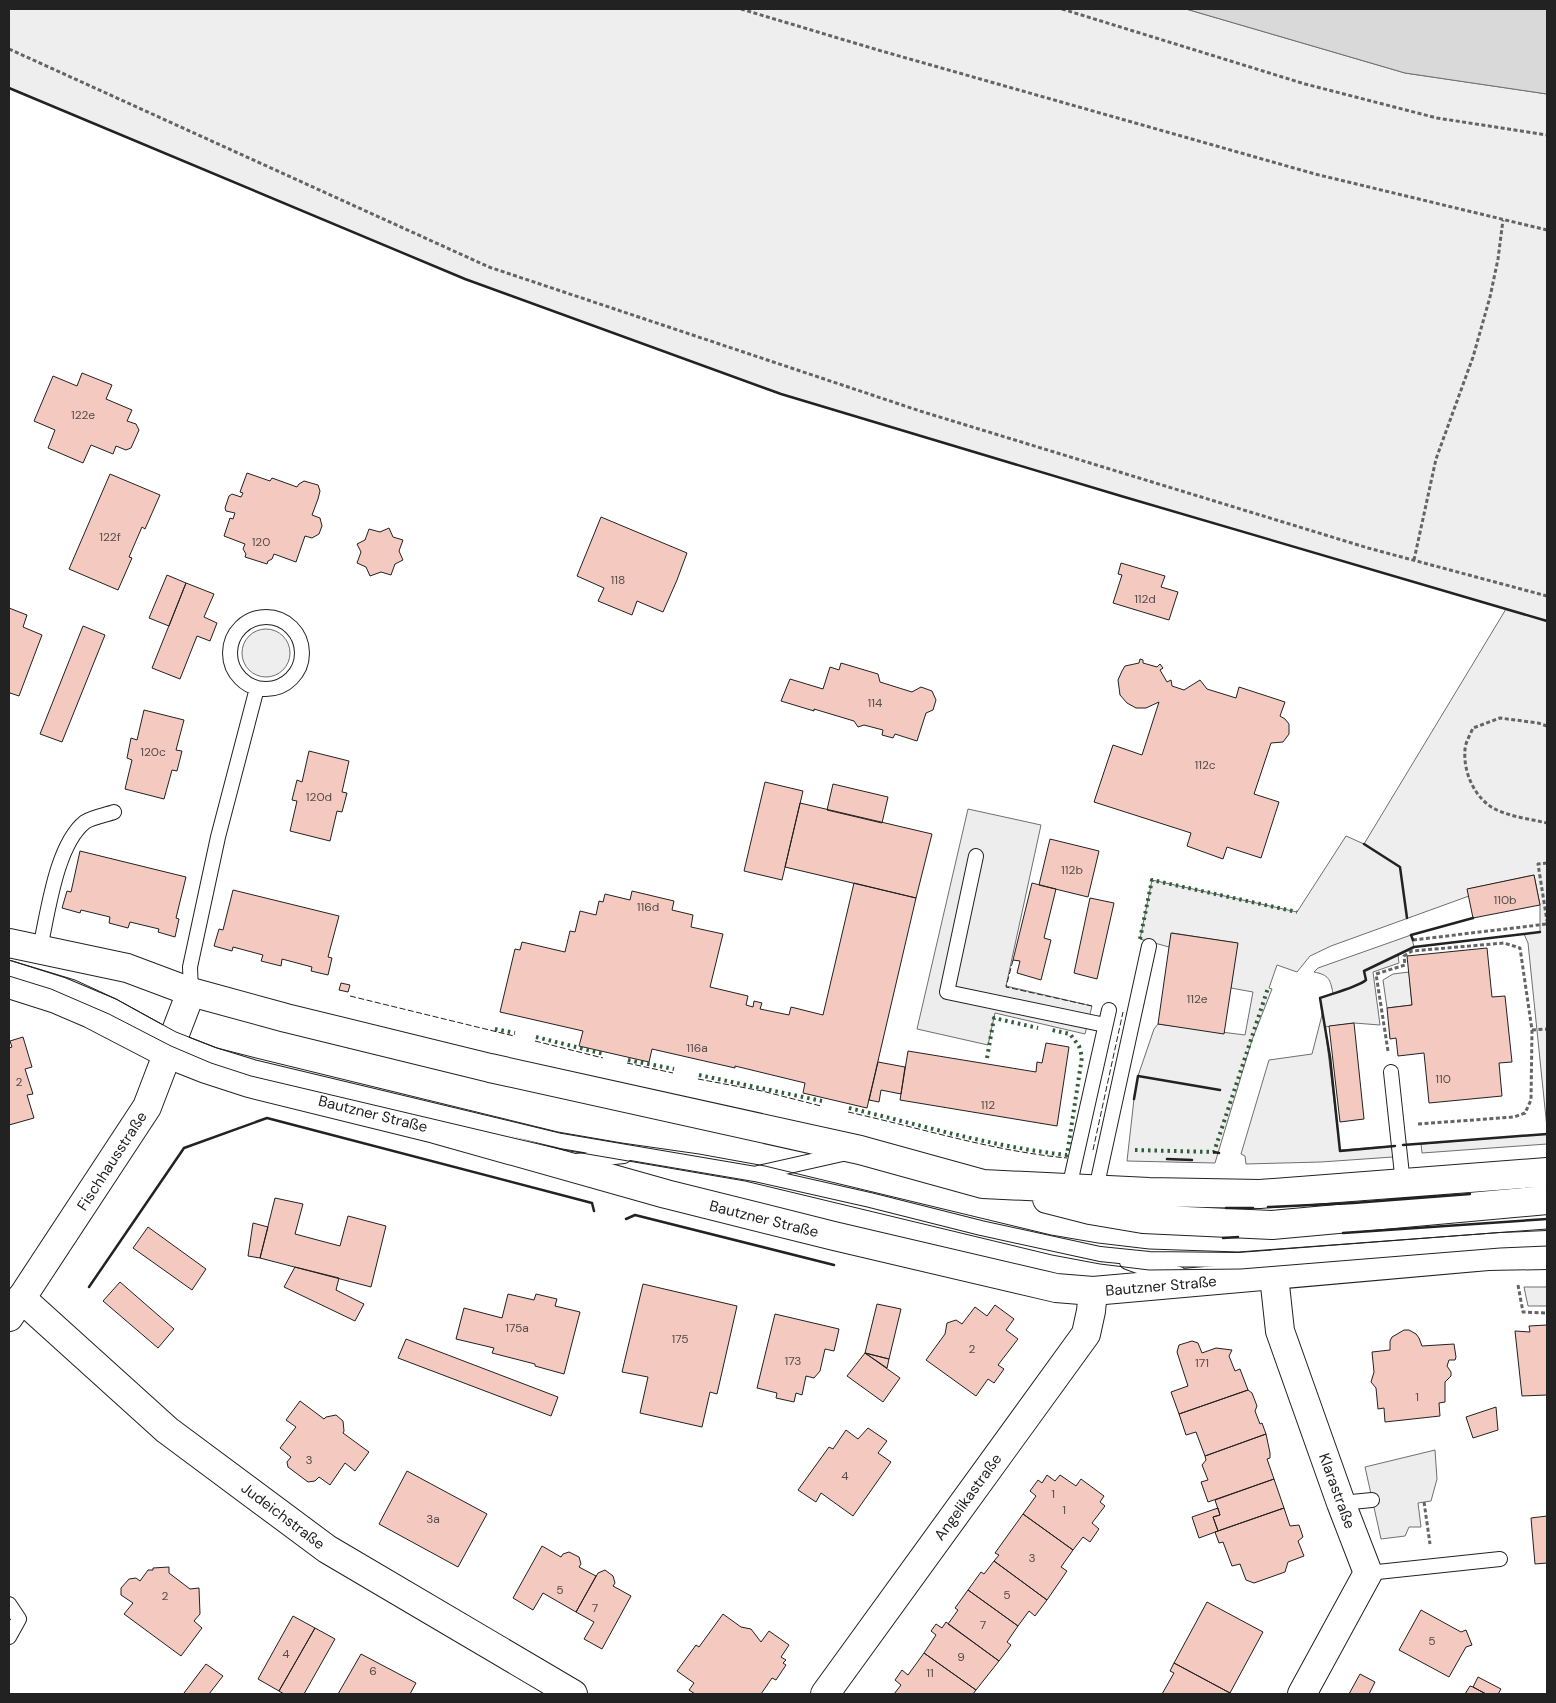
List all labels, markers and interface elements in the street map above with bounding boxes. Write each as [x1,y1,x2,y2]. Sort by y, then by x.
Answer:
house number: 122e [71,407,95,423]
house number: 122f [99,529,121,545]
house number: 120 [252,534,270,550]
house number: 118 [611,572,625,588]
house number: 112d [1134,591,1156,607]
house number: 114 [868,695,882,711]
house number: 120c [140,744,166,760]
house number: 112c [1194,757,1216,773]
house number: 120d [306,789,332,805]
house number: 112b [1061,862,1083,878]
house number: 110b [1493,892,1517,908]
house number: 116d [637,899,659,915]
house number: 112e [1186,991,1208,1007]
house number: 116a [686,1040,708,1056]
house number: 110 [1435,1071,1451,1087]
house number: 2 [16,1074,23,1090]
street label: Bautzner Straße [316,1091,430,1137]
house number: 112 [981,1097,995,1113]
street label: Fischhausstraße [72,1108,152,1214]
street label: Bautzner Straße [707,1196,821,1242]
street label: Bautzner Straße [1104,1271,1218,1301]
house number: 175a [505,1320,529,1336]
house number: 175 [671,1331,689,1347]
house number: 2 [969,1341,976,1357]
house number: 173 [785,1353,801,1369]
house number: 171 [1195,1355,1209,1371]
house number: 1 [1415,1389,1419,1405]
street label: Angelikastraße [930,1450,1006,1544]
street label: Klarastraße [1314,1450,1360,1532]
house number: 3 [305,1452,313,1468]
house number: 4 [841,1468,849,1484]
street label: Judeichstraße [237,1478,329,1554]
house number: 1 [1051,1486,1055,1502]
house number: 1 [1062,1502,1066,1518]
house number: 3a [426,1511,440,1527]
house number: 3 [1028,1550,1036,1566]
house number: 5 [556,1582,564,1598]
house number: 5 [1003,1587,1011,1603]
house number: 2 [162,1588,169,1604]
house number: 7 [592,1600,598,1616]
house number: 7 [980,1617,986,1633]
house number: 5 [1428,1633,1436,1649]
house number: 4 [282,1646,290,1662]
house number: 9 [957,1649,965,1665]
house number: 6 [369,1663,377,1679]
house number: 11 [926,1665,934,1681]

